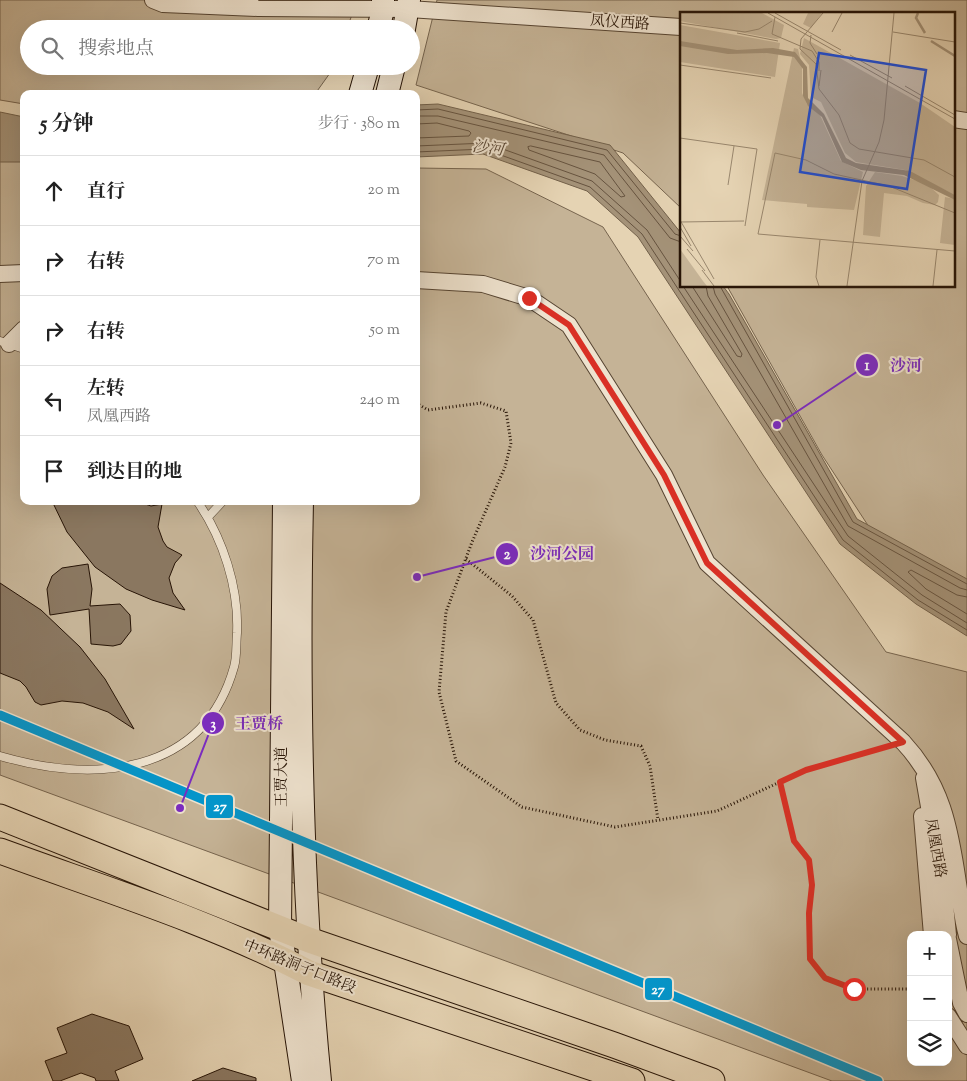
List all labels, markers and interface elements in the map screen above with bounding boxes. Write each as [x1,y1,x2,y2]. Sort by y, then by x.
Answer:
street label: 凤仪西路 [589,11,651,36]
inset map [680,12,954,288]
search box [20,20,420,75]
icon: search [38,34,66,62]
text: 搜索地点 [78,36,154,63]
text: 5 分钟 [40,110,94,140]
text: 步行 · 380 m [318,113,400,136]
water label: 沙河 [470,136,508,163]
icon: ahead [40,177,68,205]
text: 直行 [87,179,125,206]
text: 20 m [367,179,400,202]
icon: right [40,247,68,275]
text: 右转 [87,249,125,276]
text: 70 m [367,249,400,272]
route end [518,287,541,310]
icon: right [40,317,68,345]
text: 右转 [87,319,125,346]
text: 50 m [369,319,400,342]
callout: 沙河 [855,350,932,381]
text: 1 [864,356,870,377]
text: 沙河 [890,356,922,379]
text: 左转 [87,376,125,403]
icon: left [40,387,68,415]
text: 240 m [359,389,400,412]
text: 凤凰西路 [87,406,151,429]
icon: arrive [40,457,68,485]
text: 到达目的地 [87,459,182,486]
callout: 沙河公园 [495,538,604,569]
text: 沙河公园 [530,544,594,567]
text: 2 [503,545,511,566]
callout: 王贾桥 [200,708,293,739]
text: 王贾桥 [235,714,283,737]
text: 3 [210,715,216,736]
street label: 王贾大道 [272,747,293,807]
line badge: 27 [205,794,234,819]
text: 27 [213,798,228,818]
street label: 凤凰西路 [919,817,950,880]
map controls [907,931,952,1066]
button: + [907,931,952,976]
street label: 中环路洞子口路段 [240,935,359,1000]
button: − [907,976,952,1021]
line badge: 27 [644,977,673,1001]
route start [843,978,866,1001]
text: 27 [651,981,666,1001]
button: layers [907,1021,952,1066]

